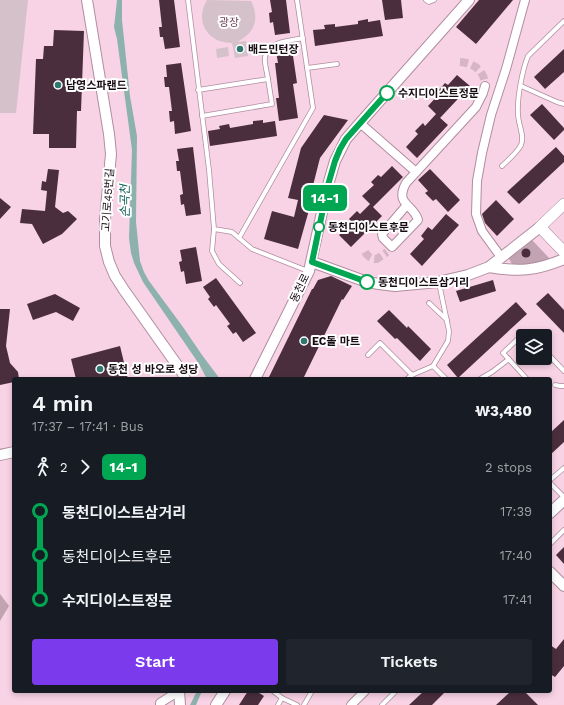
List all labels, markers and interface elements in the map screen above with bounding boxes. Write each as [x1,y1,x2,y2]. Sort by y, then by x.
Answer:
park label: 광장 [219,16,239,29]
place label: 배드민턴장 [248,43,299,56]
marker: 배드민턴장 [235,44,245,54]
place label: 남영스파랜드 [66,79,127,92]
marker: 남영스파랜드 [53,80,63,90]
marker: 수지디이스트정문 [379,85,395,101]
place label: 수지디이스트정문 [398,87,479,100]
street label: 고기로45번길 [99,168,117,232]
water label: 손곡천 [118,182,132,218]
line badge: 14-1 [297,185,353,211]
text: 14-1 [311,190,339,206]
marker: 동천디이스트후문 [313,221,325,233]
place label: 동천디이스트후문 [328,221,409,234]
street label: 동천로 [288,272,312,304]
marker: 동천디이스트삼거리 [359,274,375,290]
place label: 동천디이스트삼거리 [378,276,469,289]
map controls [516,329,552,365]
button: layers [516,329,552,365]
place label: EC돌 마트 [312,335,360,348]
marker: EC돌 마트 [299,336,309,346]
place label: 동천 성 바오로 성당 [108,363,198,376]
marker: 동천 성 바오로 성당 [95,364,105,374]
text: 4 min [32,391,93,416]
text: ₩3,480 [475,402,532,420]
text: 17:37 – 17:41 · Bus [32,419,144,434]
icon: walk [32,456,54,478]
icon: forward [74,456,96,478]
text: 14-1 [110,459,138,475]
text: 2 [60,460,68,475]
text: 2 stops [485,460,532,475]
text: 동천디이스트삼거리 [62,504,186,522]
text: 17:39 [500,504,532,519]
text: 동천디이스트후문 [62,548,172,566]
text: 17:40 [500,548,532,563]
text: 수지디이스트정문 [62,592,172,610]
text: 17:41 [503,592,532,607]
button: Start [32,639,278,685]
button: Tickets [286,639,532,685]

